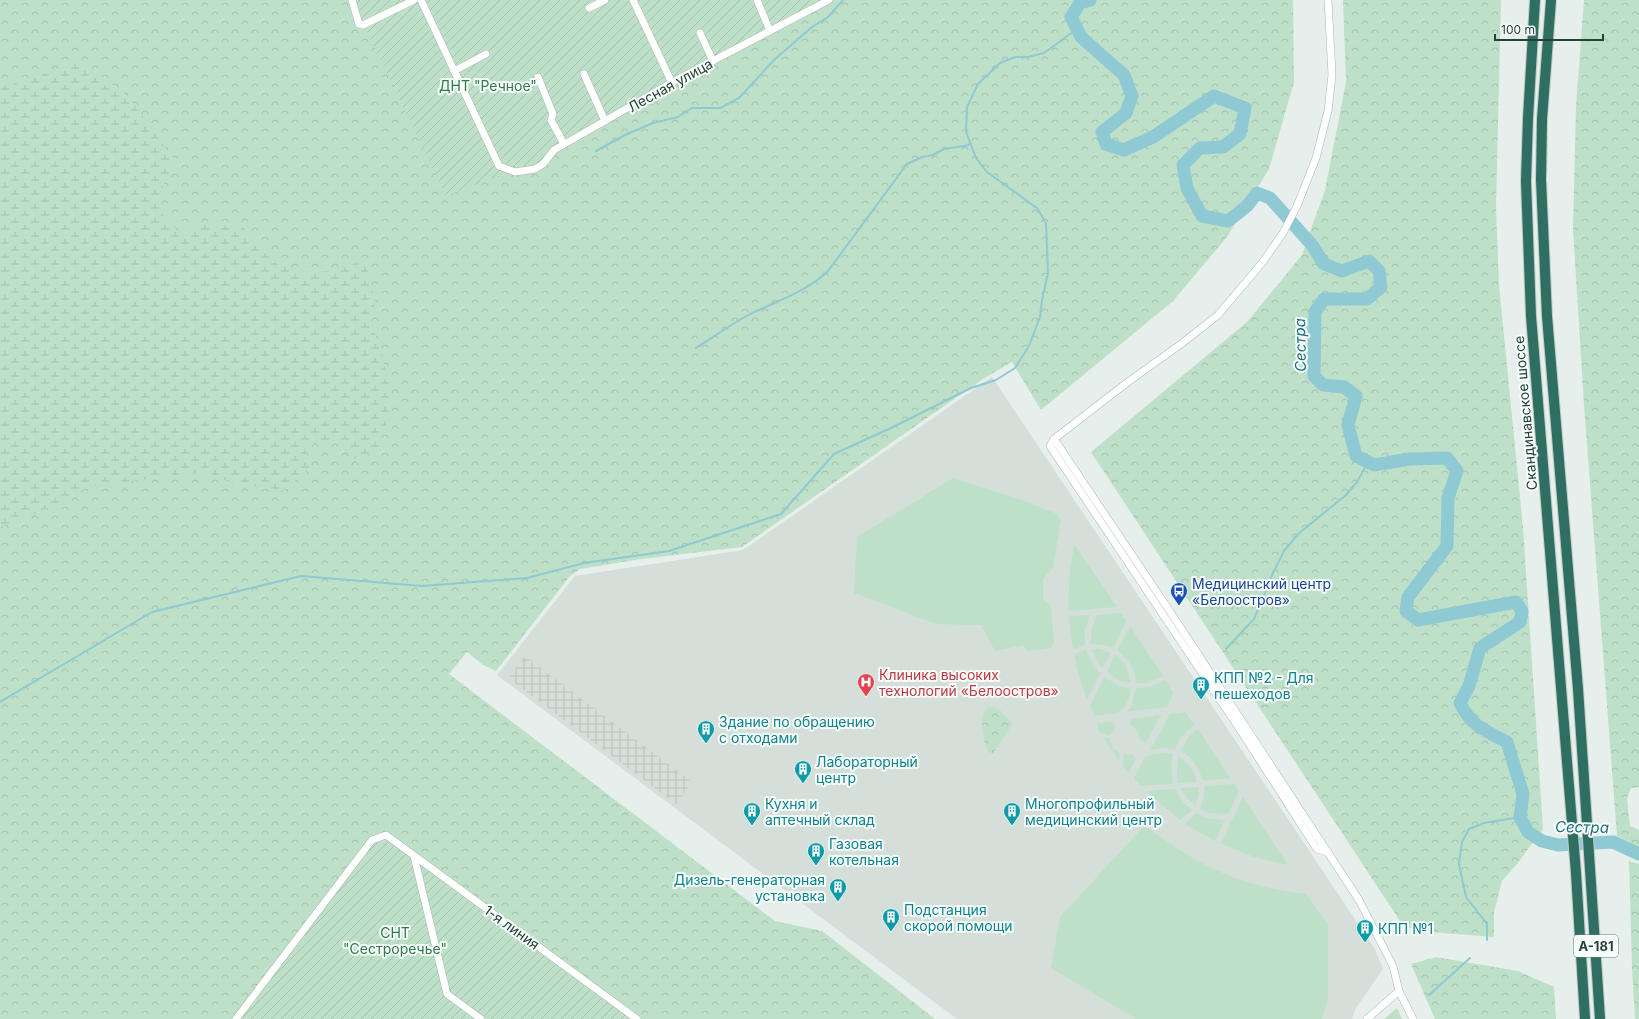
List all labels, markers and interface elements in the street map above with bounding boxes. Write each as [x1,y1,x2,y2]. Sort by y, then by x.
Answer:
scale bar [1495,16,1603,42]
text: 100 m [1501,22,1535,37]
street label: Лесная улица [625,55,715,115]
park label: ДНТ "Речное" [439,77,537,94]
water label: Сестра [1290,318,1310,372]
street label: Скандинавское шоссе [1510,335,1540,491]
place label: Медицинский центр «Белоостров» [1192,575,1331,608]
bus stop icon: Медицинский центр «Белоостров» [1169,581,1189,606]
place label: Клиника высоких технологий «Белоостров» [879,666,1059,699]
place label: КПП №2 - Для пешеходов [1214,669,1314,702]
hospital icon: Клиника высоких технологий «Белоостров» [856,672,876,697]
building icon: КПП №2 - Для пешеходов [1191,675,1211,700]
place label: Здание по обращению с отходами [719,713,875,746]
building icon: Здание по обращению с отходами [696,719,716,744]
place label: Лабораторный центр [816,753,918,786]
building icon: Лабораторный центр [793,759,813,784]
place label: Кухня и аптечный склад [765,795,875,828]
place label: Многопрофильный медицинский центр [1025,795,1162,828]
building icon: Кухня и аптечный склад [742,801,762,826]
building icon: Многопрофильный медицинский центр [1002,801,1022,826]
water label: Сестра [1555,817,1609,837]
place label: Газовая котельная [829,835,899,868]
building icon: Газовая котельная [806,841,826,866]
place label: Дизель-генераторная установка [674,871,825,904]
building icon: Дизель-генераторная установка [828,877,848,902]
street label: 1-я линия [481,901,543,953]
place label: Подстанция скорой помощи [904,901,1013,934]
building icon: Подстанция скорой помощи [881,907,901,932]
building icon: КПП №1 [1355,918,1375,943]
place label: КПП №1 [1378,920,1433,937]
park label: СНТ "Сестроречье" [343,924,447,957]
road number: А-181 [1574,935,1618,957]

